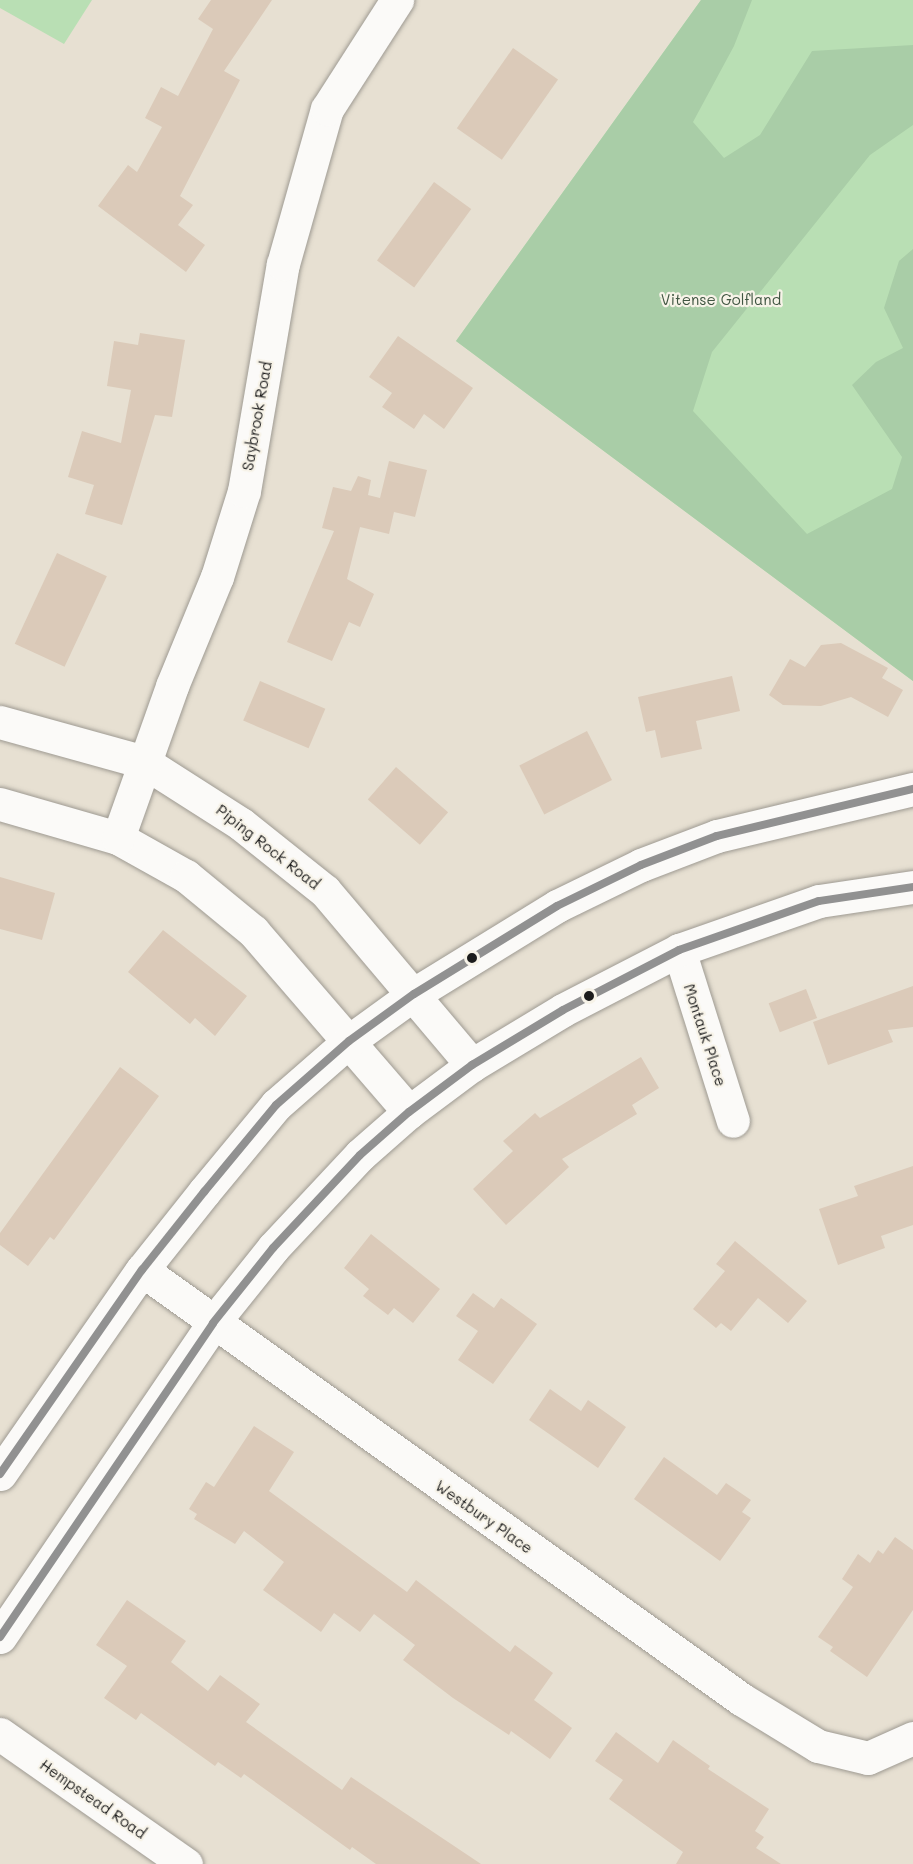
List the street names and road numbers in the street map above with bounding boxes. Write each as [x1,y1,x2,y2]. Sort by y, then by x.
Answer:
street label: Saybrook Road [239,360,275,472]
street label: Piping Rock Road [212,801,324,893]
street label: Montauk Place [680,982,730,1088]
street label: Westbury Place [432,1477,536,1557]
street label: Hempstead Road [36,1756,150,1842]

